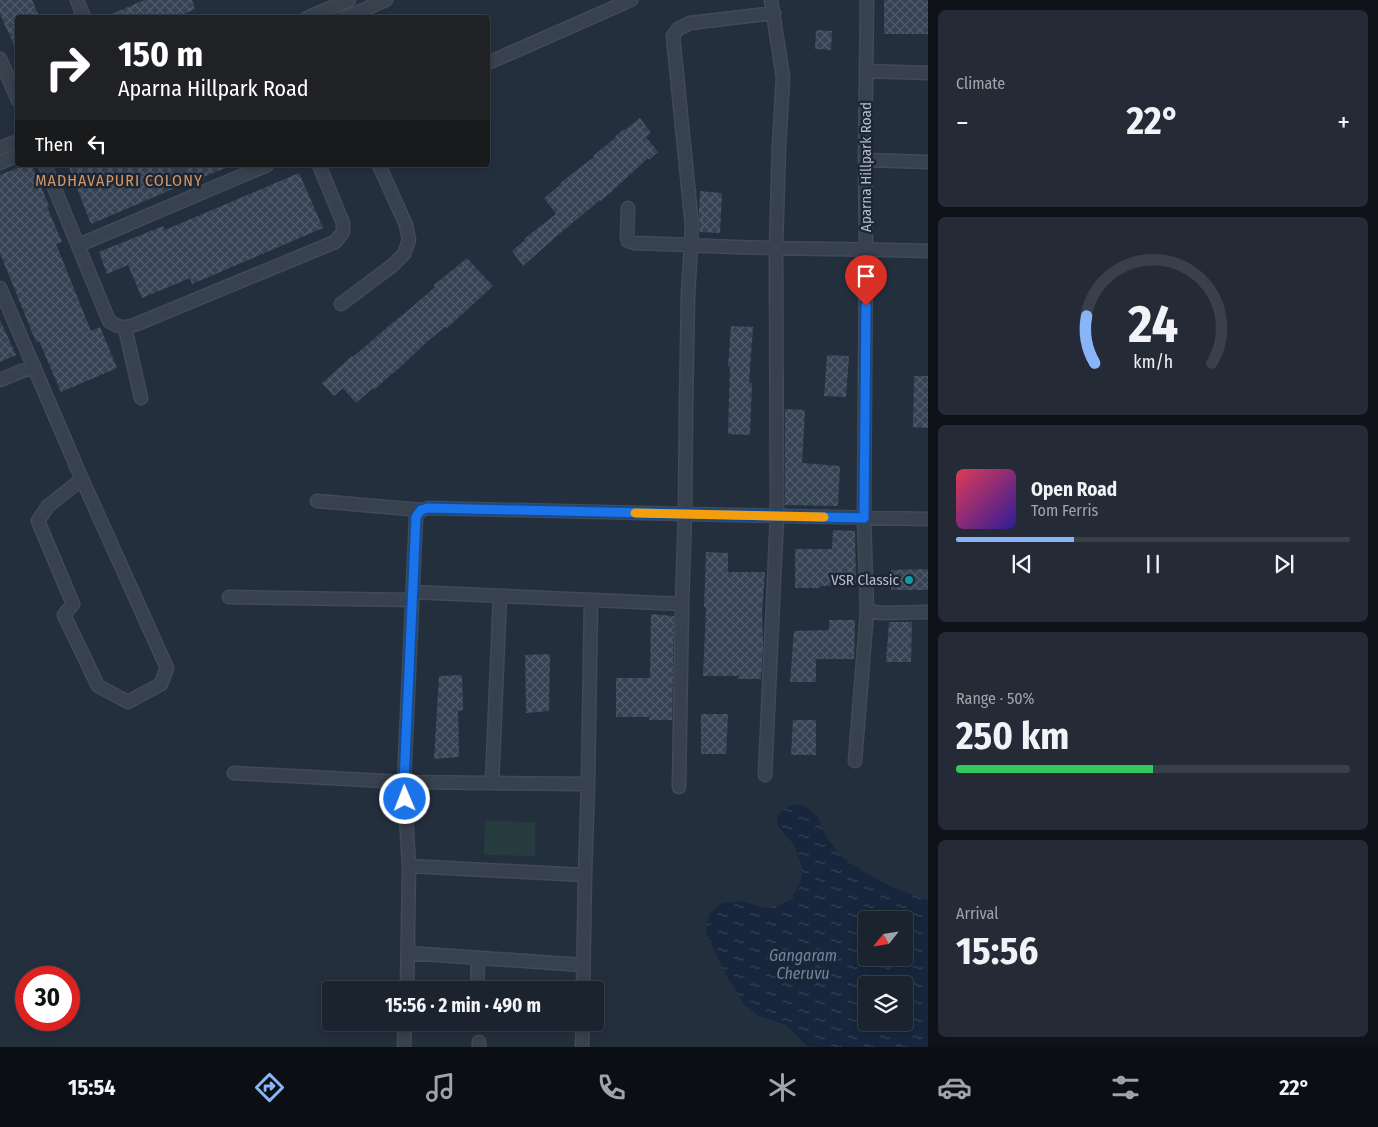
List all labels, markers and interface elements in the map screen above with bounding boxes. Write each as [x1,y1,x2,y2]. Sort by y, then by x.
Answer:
text: 150 m [118,33,203,75]
icon: right [35,35,100,100]
text: Climate [956,74,1005,93]
text: Aparna Hillpark Road [118,75,309,102]
text: 22° [1126,98,1179,144]
street label: Aparna Hillpark Road [857,102,875,232]
text: − [956,106,969,139]
text: + [1337,106,1350,139]
icon: left [83,130,111,158]
text: Then [35,133,73,156]
district label: MADHAVAPURI COLONY [35,171,203,190]
pin [845,255,887,306]
icon: arrive [852,262,880,290]
text: 24 [1127,293,1178,356]
text: km/h [1133,351,1173,373]
text: Open Road [1031,478,1117,501]
text: Tom Ferris [1031,501,1098,520]
icon: previous [1008,550,1036,578]
icon: pause [1139,550,1167,578]
icon: next [1270,550,1298,578]
place label: VSR Classic [831,571,900,589]
marker: VSR Classic [903,574,915,586]
text: Range · 50% [956,689,1035,708]
text: 250 km [956,713,1069,759]
position arrow [378,772,430,824]
text: Arrival [956,904,998,923]
north arrow [858,911,912,966]
map controls [858,911,913,1031]
text: 15:56 [956,928,1038,974]
water label: Gangaram Cheruvu [769,946,837,983]
speed limit sign: 30 [15,966,80,1031]
button: layers [858,976,913,1031]
text: 15:56 · 2 min · 490 m [385,994,541,1017]
icon: directions [252,1070,287,1105]
icon: music [423,1070,458,1105]
icon: phone [594,1070,629,1105]
icon: climate [765,1070,800,1105]
icon: car [937,1070,972,1105]
icon: filters [1108,1070,1143,1105]
text: 15:54 [68,1074,116,1101]
text: 22° [1279,1074,1310,1101]

